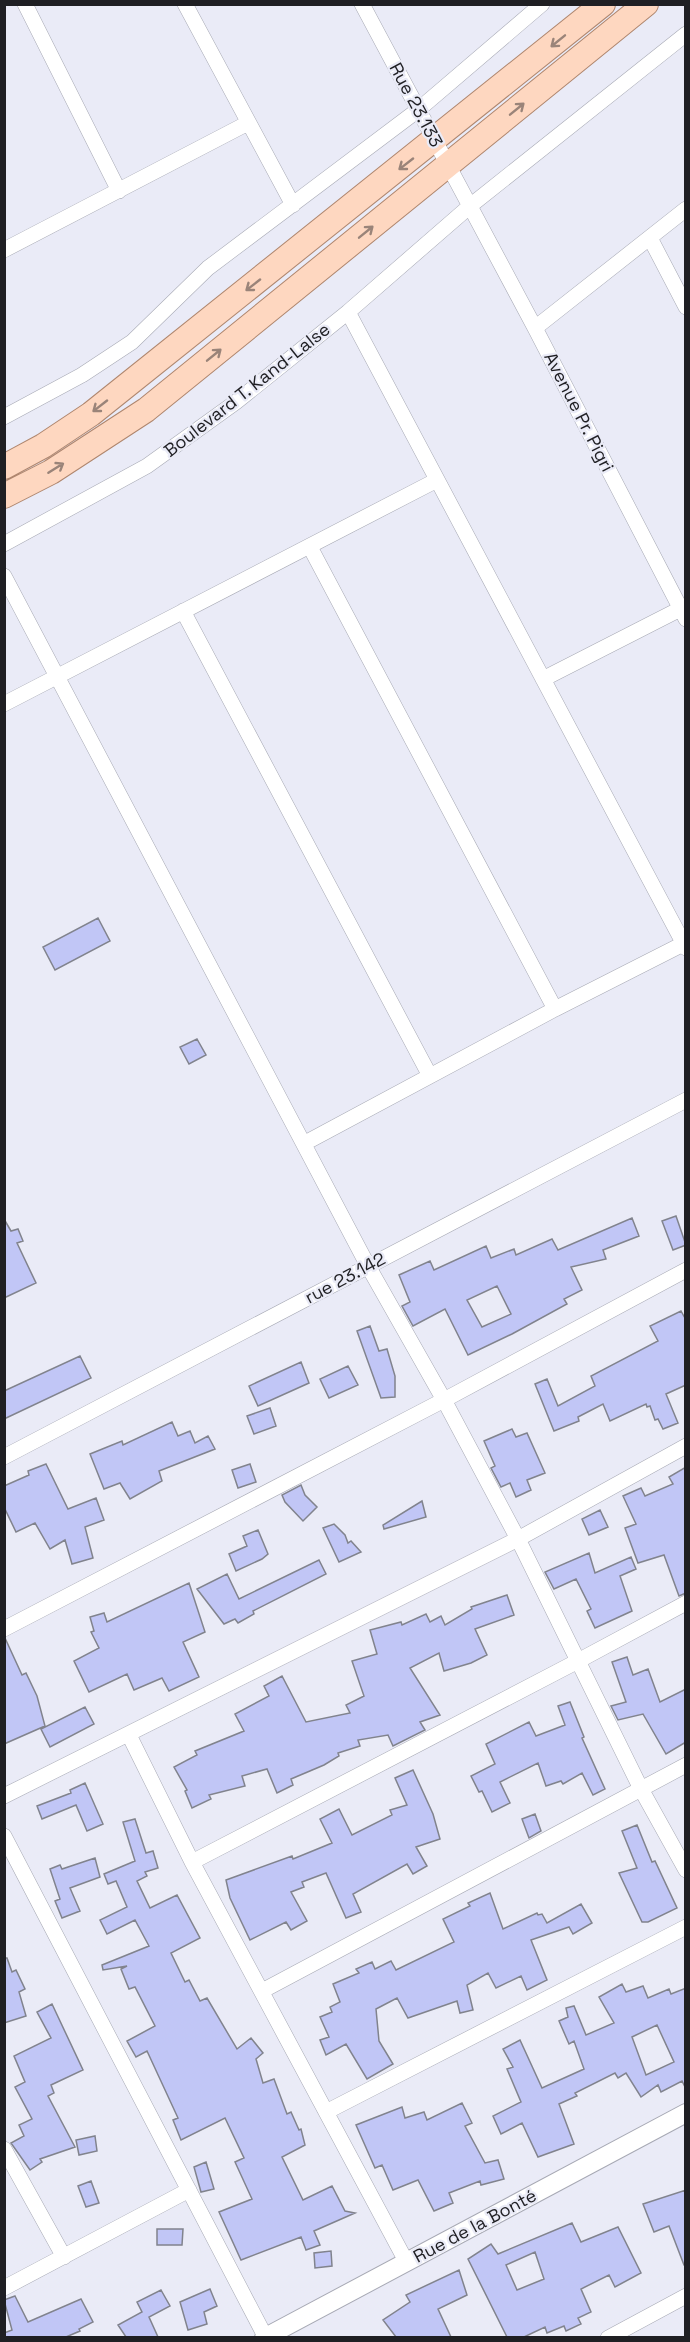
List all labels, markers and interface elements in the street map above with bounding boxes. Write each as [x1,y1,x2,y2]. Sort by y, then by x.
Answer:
one-way arrow [550,35,566,48]
street label: Rue 23.133 [385,59,448,151]
one-way arrow [509,102,525,115]
one-way arrow [398,157,414,170]
one-way arrow [358,225,373,239]
one-way arrow [246,279,262,292]
street label: Boulevard T. Kand-Lalse [159,317,335,462]
one-way arrow [206,348,222,361]
street label: Avenue Pr. Pigri [539,348,619,475]
one-way arrow [93,400,109,413]
one-way arrow [47,462,64,474]
street label: rue 23.142 [300,1247,389,1308]
street label: Rue de la Bonté [409,2183,540,2268]

